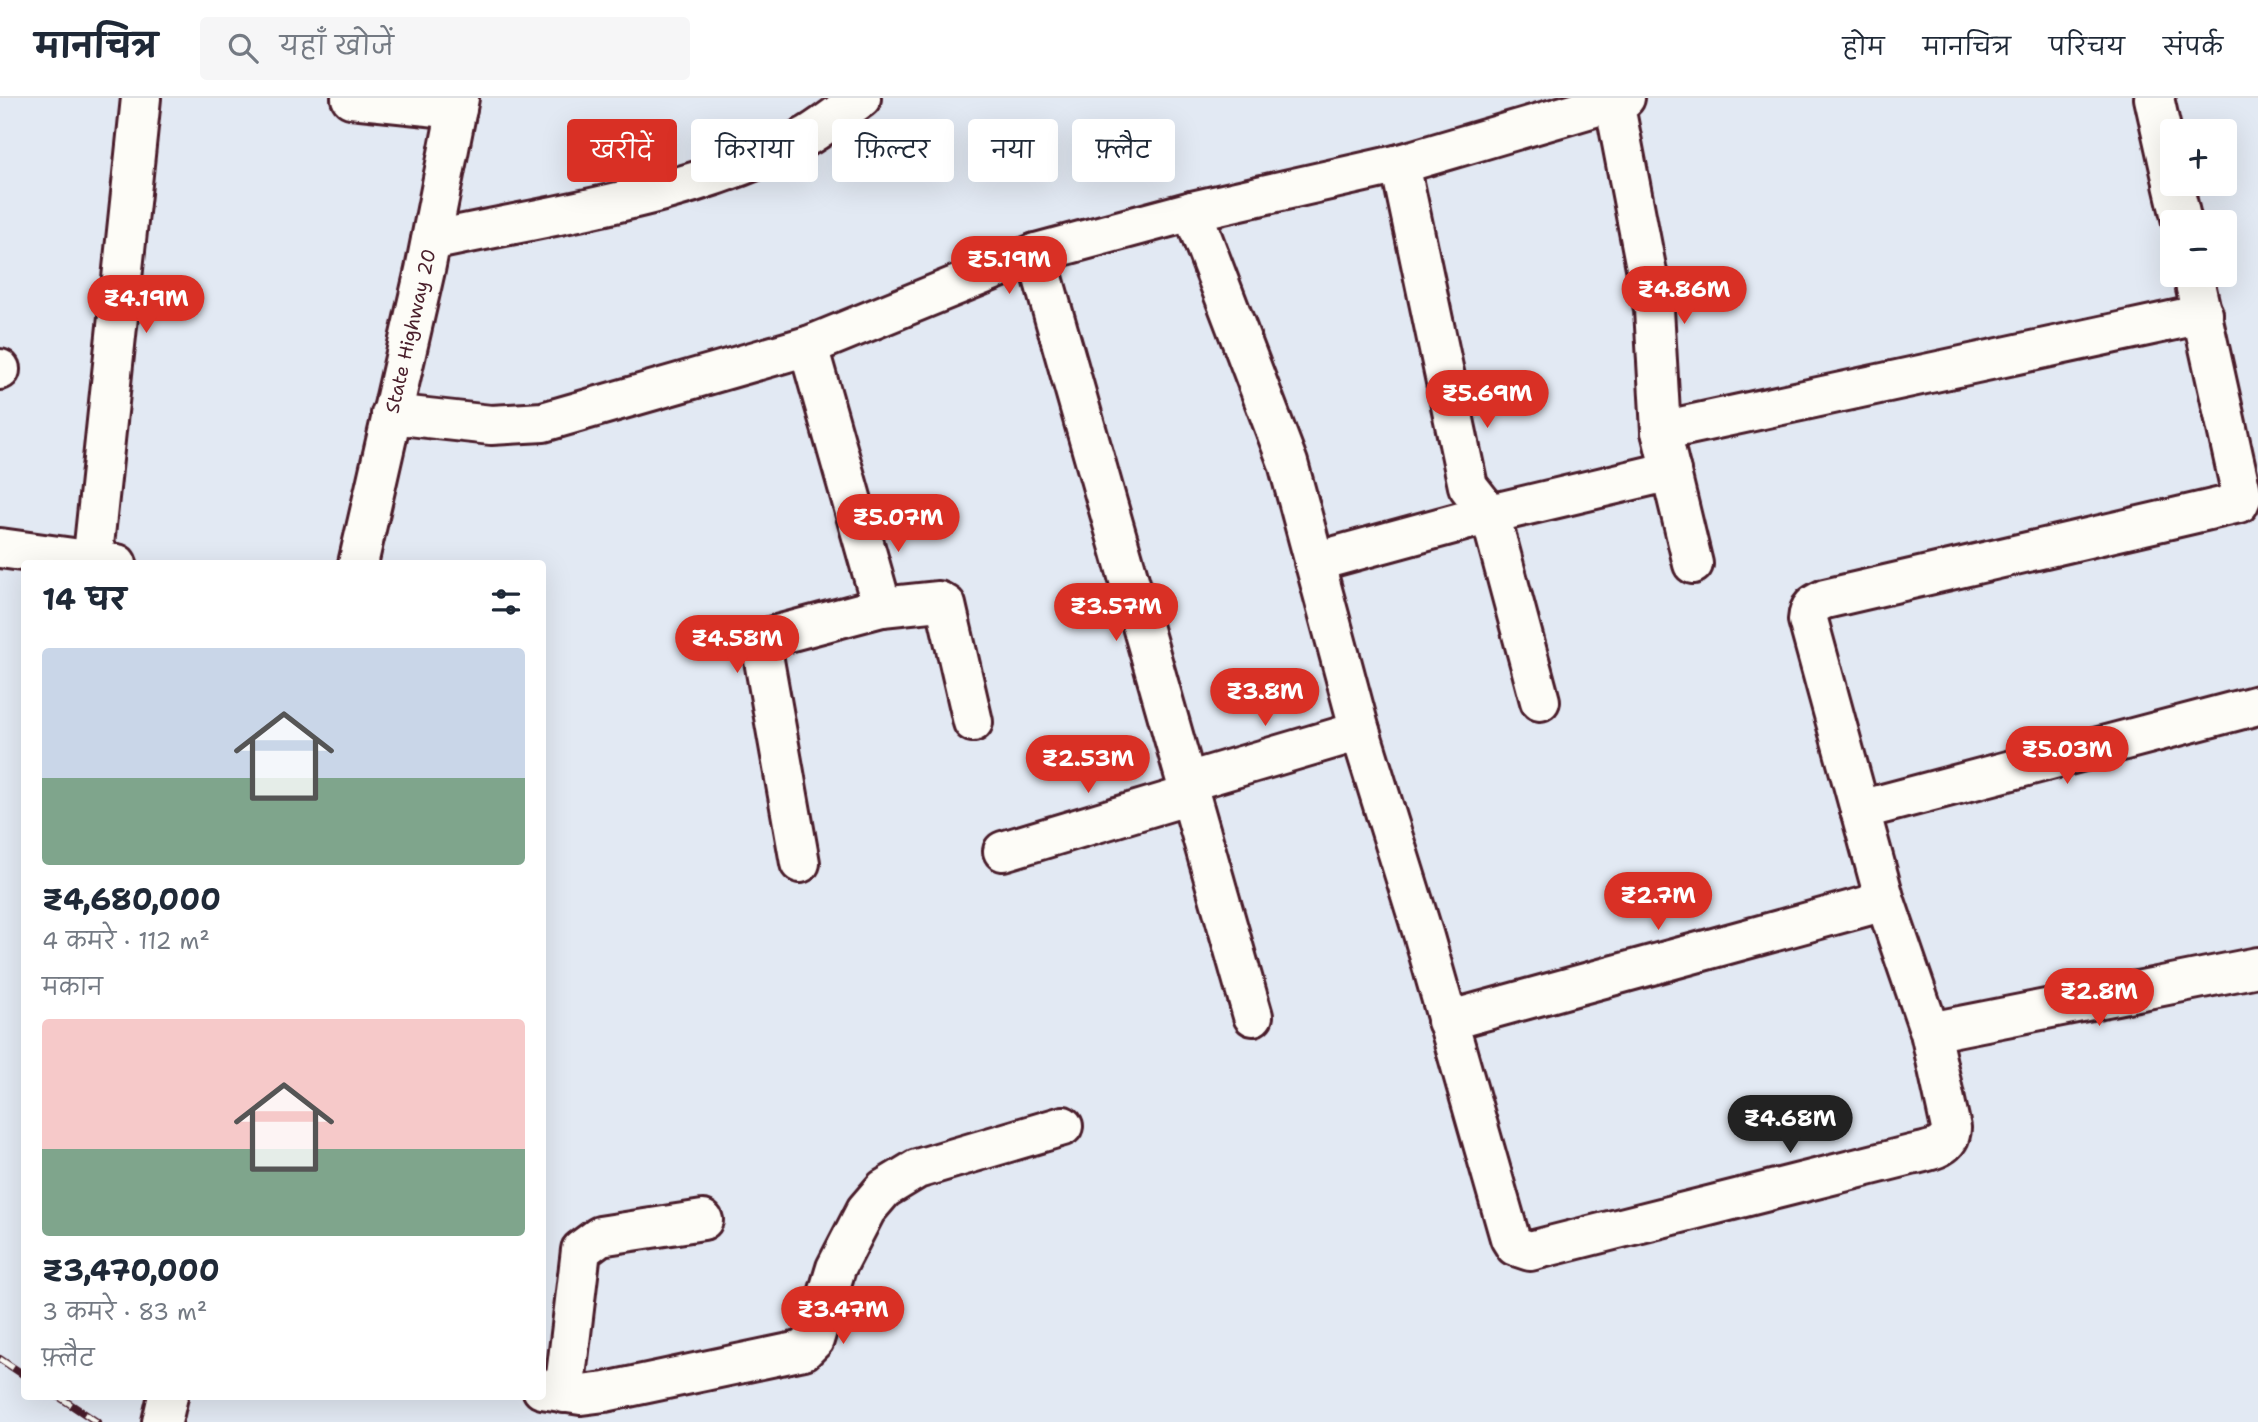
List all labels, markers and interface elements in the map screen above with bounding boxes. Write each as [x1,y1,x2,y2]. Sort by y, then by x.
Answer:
search box [200,17,690,80]
text: मानचित्र [35,23,158,68]
text: यहाँ खोजें [280,28,394,63]
icon: search [224,29,262,67]
text: होम [1842,31,1885,63]
text: मानचित्र [1923,31,2011,63]
text: परिचय [2049,31,2125,63]
text: संपर्क [2163,31,2223,63]
chip: खरीदें [567,119,677,182]
chip: किराया [691,119,818,182]
chip: फ़िल्टर [832,119,954,182]
chip: नया [968,119,1058,182]
chip: फ़्लैट [1072,119,1175,182]
map controls [2160,119,2237,287]
button: + [2160,119,2237,196]
button: − [2160,210,2237,287]
pin: ₹5.19M [952,236,1066,296]
text: ₹5.19M [967,244,1051,274]
street label: State Highway 20 [379,247,442,416]
pin: ₹4.86M [1627,266,1741,326]
text: ₹4.86M [1638,274,1730,304]
pin: ₹4.19M [89,275,203,335]
text: ₹4.19M [103,283,189,313]
pin: ₹5.69M [1430,370,1544,430]
text: ₹5.69M [1442,378,1532,408]
pin: ₹5.07M [841,494,955,554]
text: ₹5.07M [853,502,943,532]
text: 14 घर [42,579,126,620]
icon: filters [487,583,525,621]
pin: ₹3.57M [1059,584,1173,643]
text: ₹3.57M [1070,591,1162,621]
pin: ₹4.58M [680,616,794,675]
text: ₹4.58M [691,623,783,653]
pin: ₹3.8M [1216,668,1314,728]
text: ₹3.8M [1226,676,1304,706]
icon: home [221,693,347,819]
pin: ₹5.03M [2010,726,2124,786]
text: ₹5.03M [2022,734,2112,764]
pin: ₹2.53M [1031,736,1145,795]
text: ₹2.53M [1042,743,1134,773]
pin: ₹2.7M [1609,872,1707,932]
text: ₹4,680,000 [42,879,221,920]
text: ₹2.7M [1620,880,1696,910]
text: 4 कमरे · 112 m² [42,926,210,956]
pin: ₹2.8M [2050,968,2148,1028]
text: मकान [42,972,103,1002]
text: ₹2.8M [2060,976,2138,1006]
icon: home [221,1064,347,1190]
pin: ₹4.68M [1733,1096,1847,1155]
text: ₹4.68M [1744,1103,1836,1133]
text: ₹3,470,000 [42,1250,220,1291]
pin: ₹3.47M [786,1286,900,1346]
text: ₹3.47M [797,1294,889,1324]
text: 3 कमरे · 83 m² [42,1297,207,1327]
text: फ़्लैट [42,1343,94,1373]

